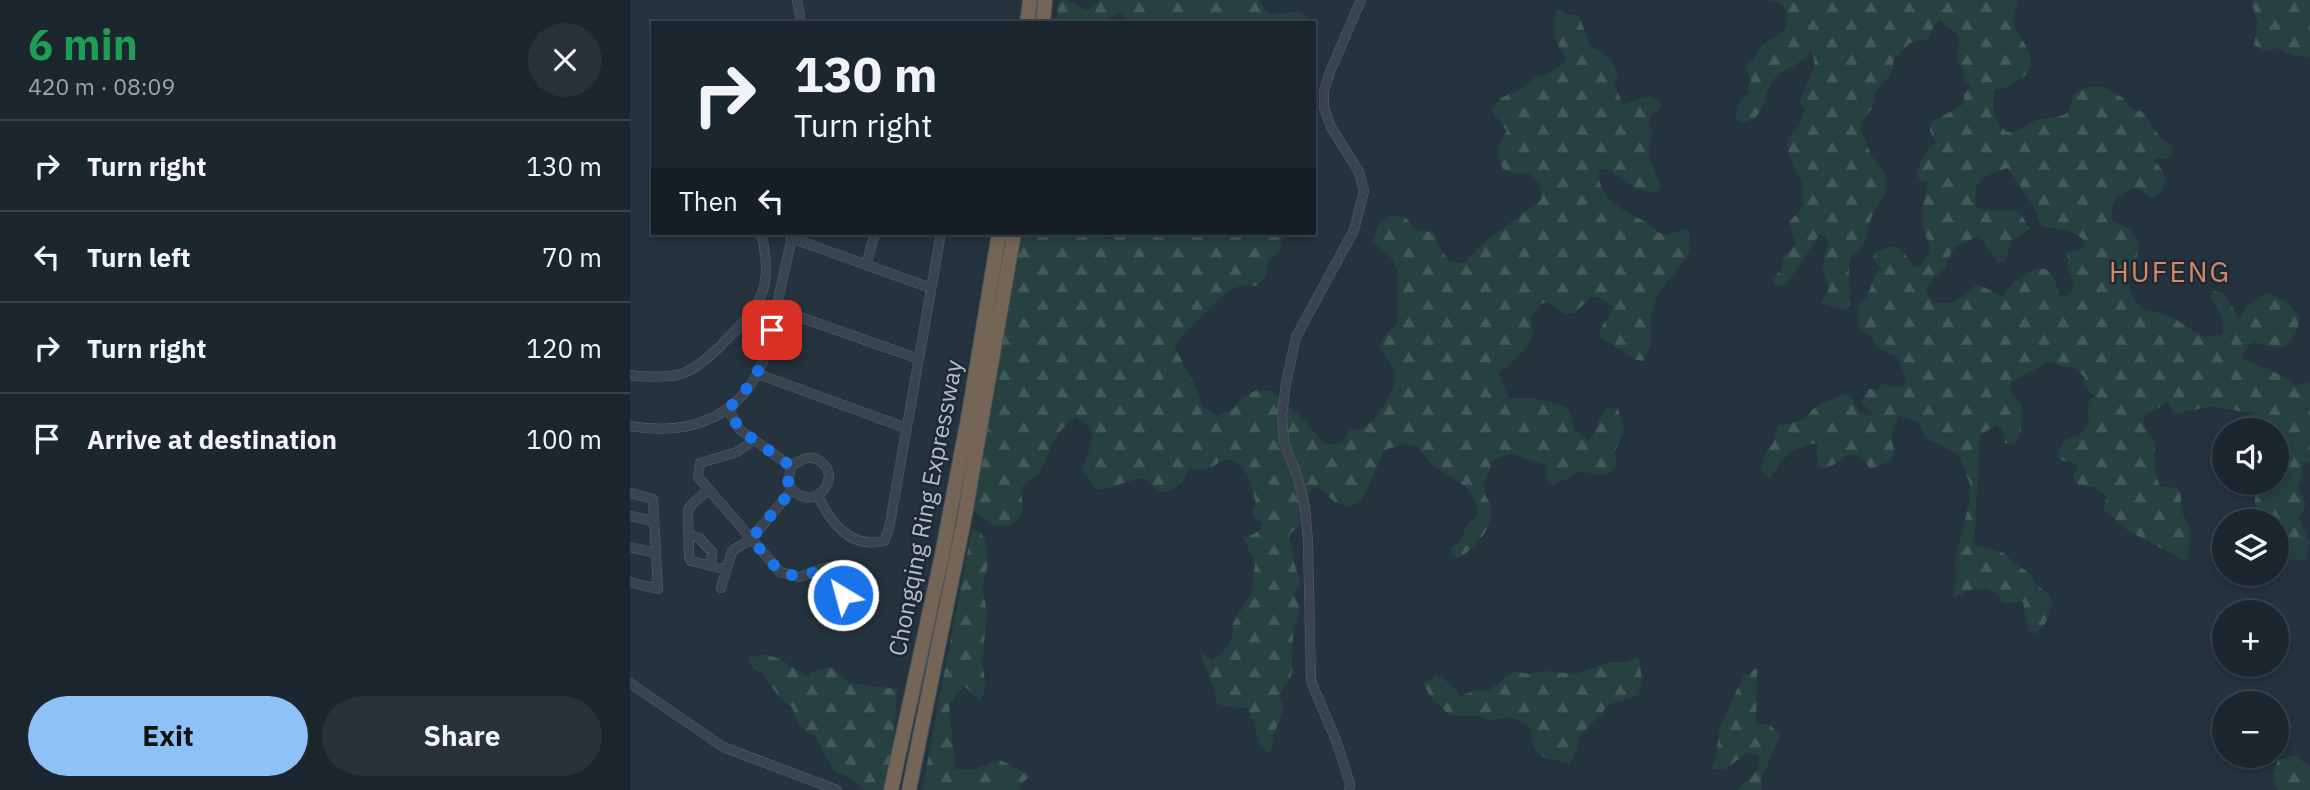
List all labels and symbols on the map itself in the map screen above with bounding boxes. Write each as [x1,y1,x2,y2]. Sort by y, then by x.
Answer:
district label: HUFENG [2109,253,2231,290]
pin [742,300,802,360]
street label: Chongqing Ring Expressway [881,357,969,659]
position arrow [806,558,880,632]

